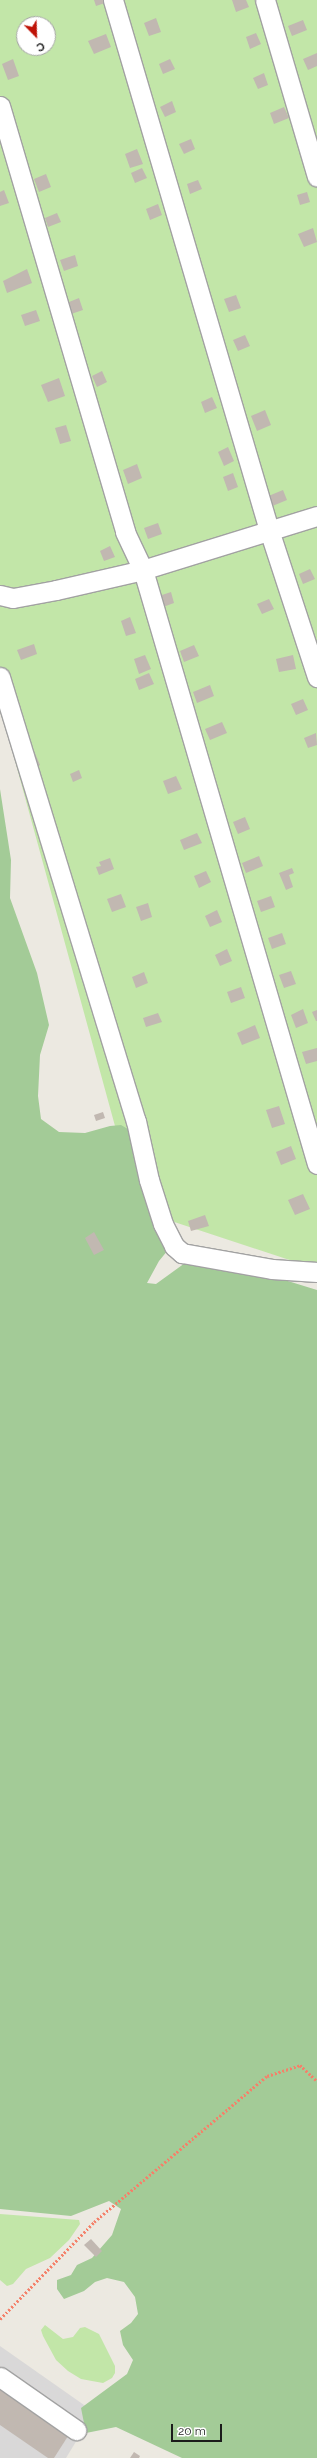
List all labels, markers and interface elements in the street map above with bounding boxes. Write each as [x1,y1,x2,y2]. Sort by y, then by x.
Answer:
north arrow [16,16,56,56]
text: С [34,39,47,54]
scale bar [173,2416,224,2442]
text: 20 m [178,2424,206,2438]

